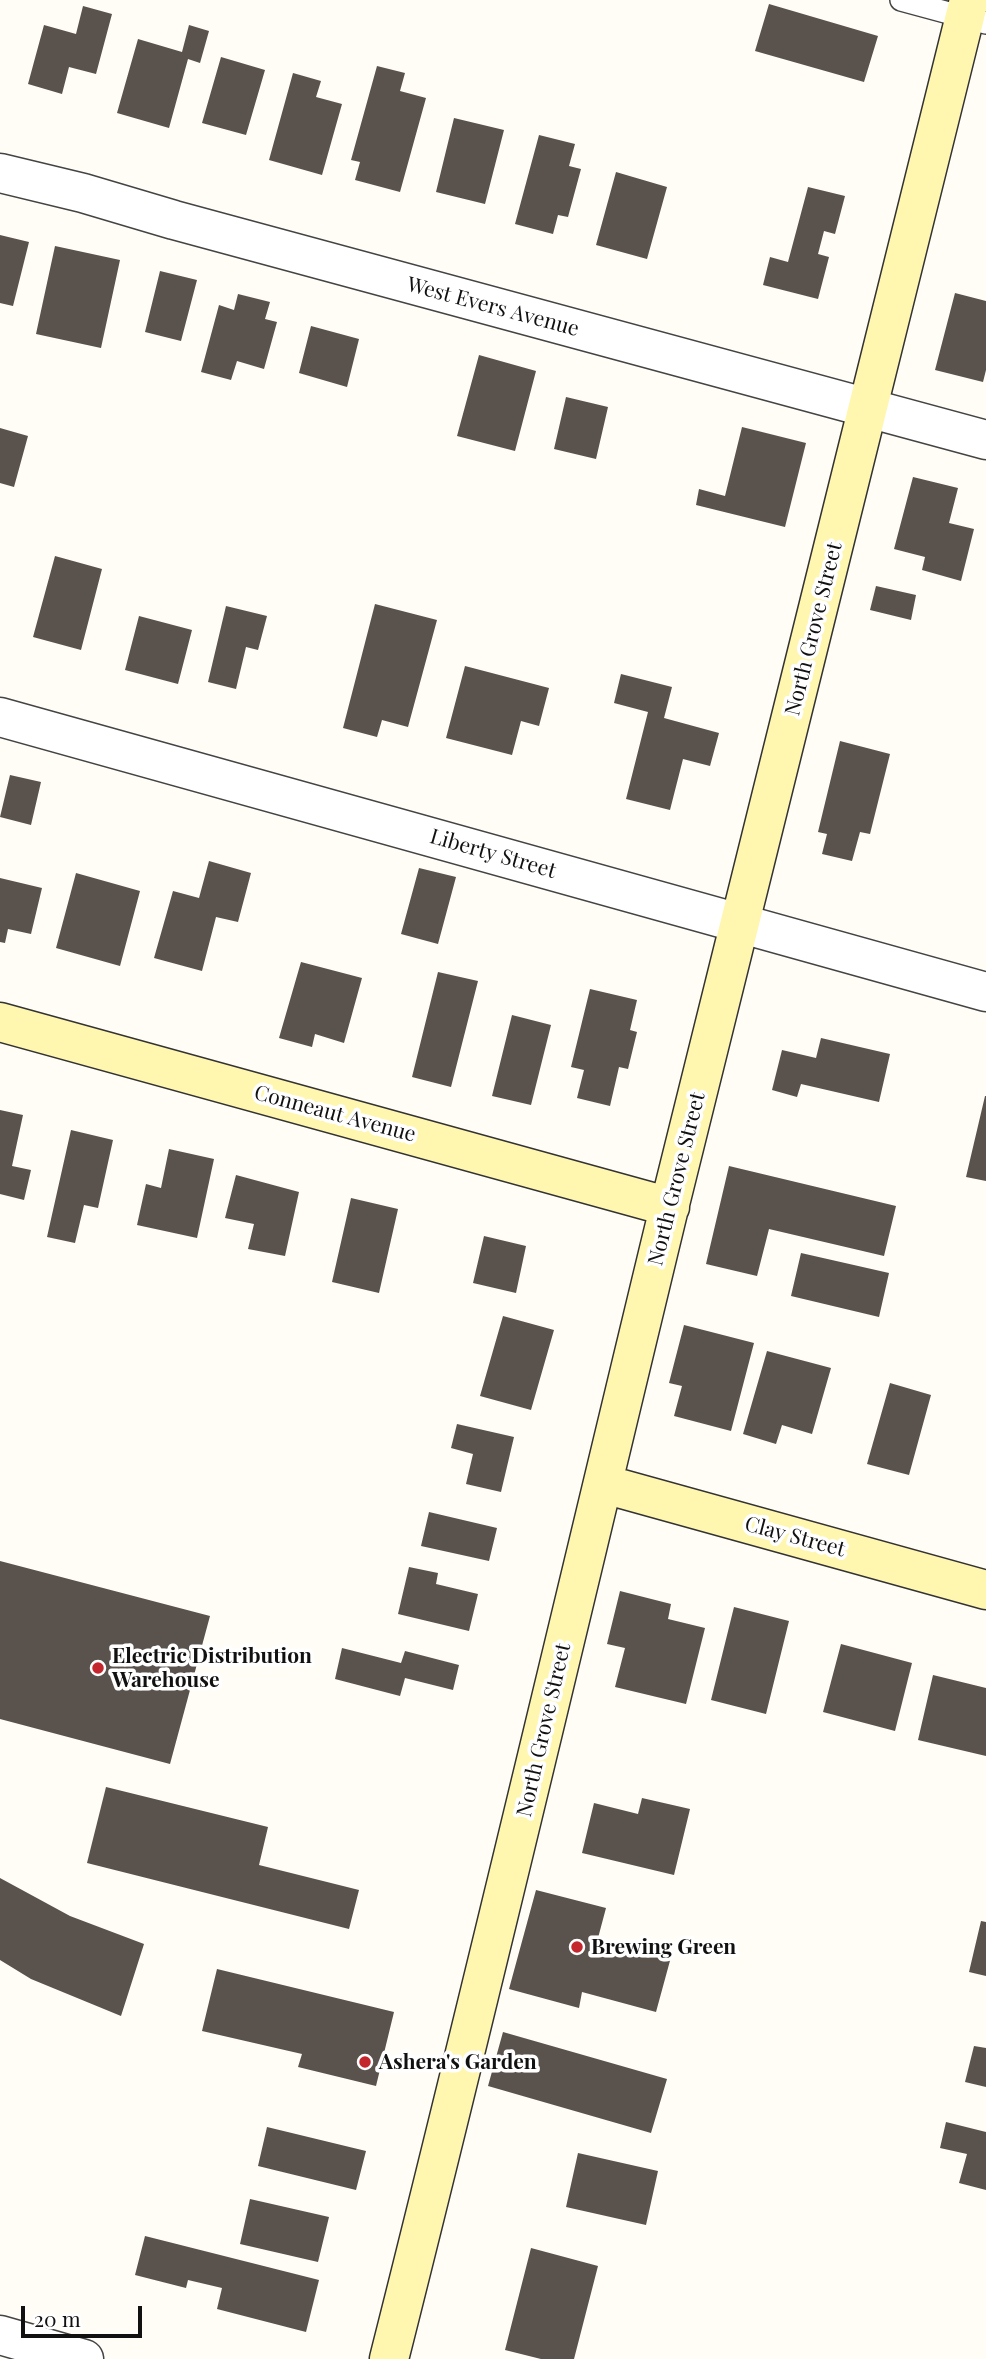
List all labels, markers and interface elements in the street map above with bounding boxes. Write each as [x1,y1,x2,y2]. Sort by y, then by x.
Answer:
street label: West Evers Avenue [404,272,582,342]
street label: North Grove Street [780,540,848,718]
street label: Liberty Street [427,824,559,884]
street label: Conneaut Avenue [251,1080,419,1148]
street label: North Grove Street [643,1090,711,1268]
street label: Clay Street [742,1512,848,1562]
street label: North Grove Street [512,1641,576,1819]
place label: Electric Distribution Warehouse [112,1643,312,1693]
marker: Electric Distribution Warehouse [90,1660,106,1676]
place label: Brewing Green [591,1934,736,1960]
marker: Brewing Green [569,1939,585,1955]
place label: Ashera's Garden [379,2049,537,2075]
marker: Ashera's Garden [357,2054,373,2070]
scale bar [24,2292,145,2336]
text: 20 m [34,2304,81,2332]

